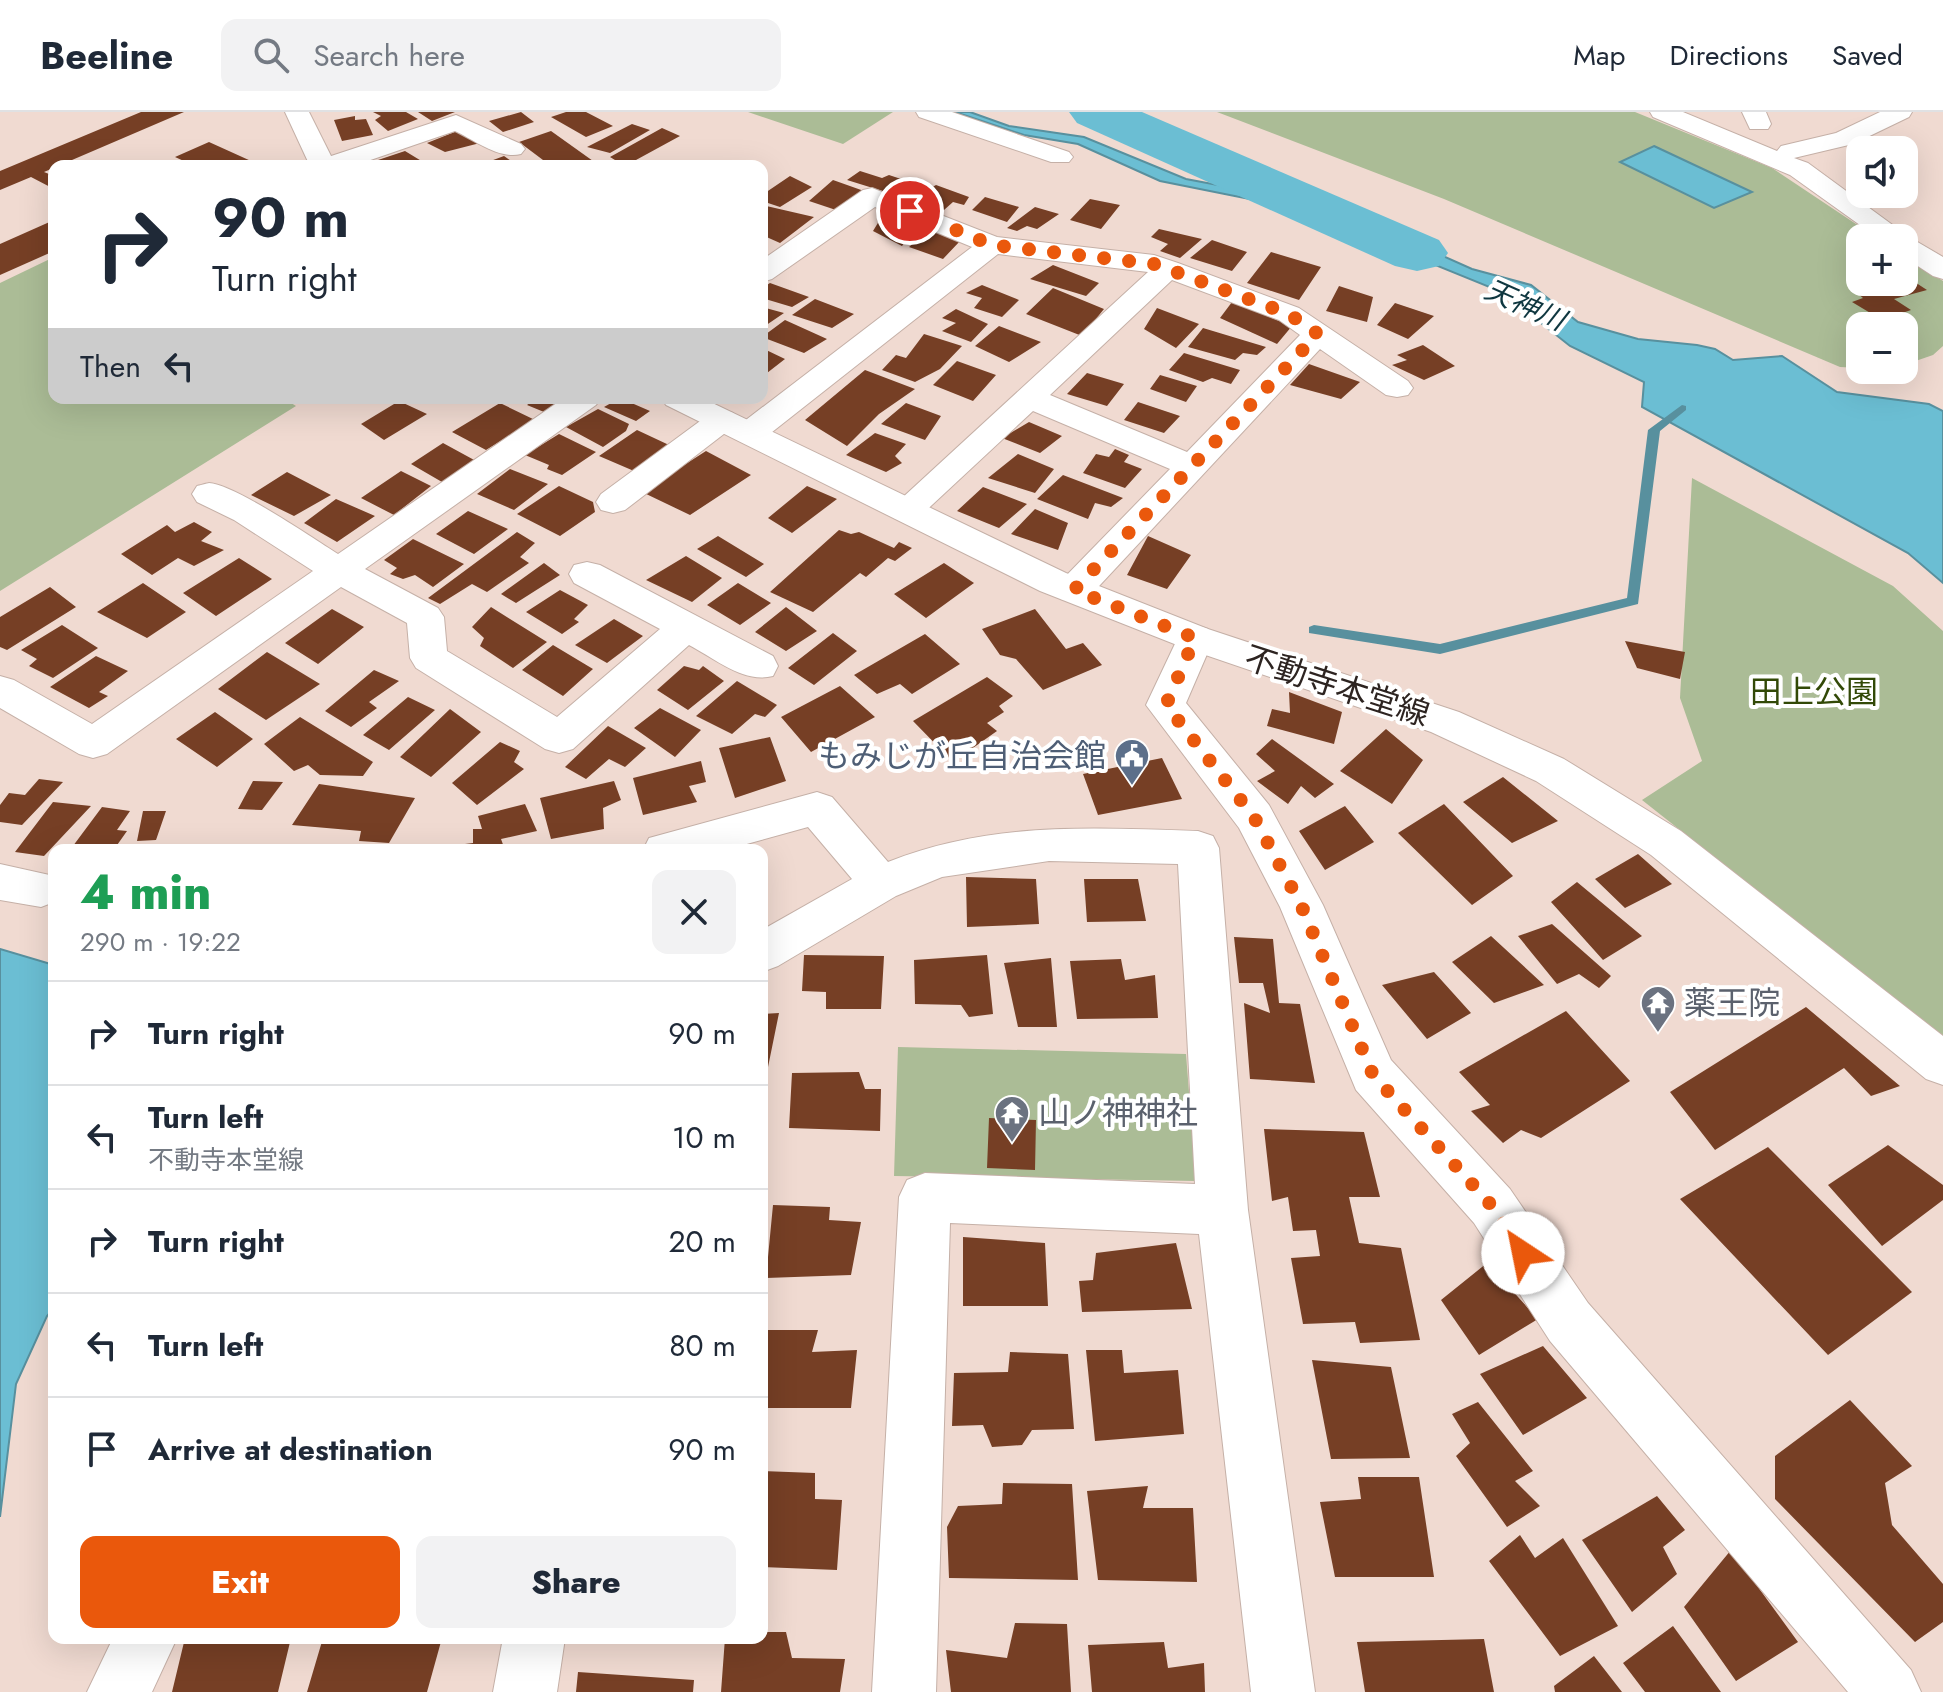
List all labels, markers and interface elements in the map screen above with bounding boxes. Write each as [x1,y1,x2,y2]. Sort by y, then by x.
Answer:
search box [221,19,781,91]
text: Beeline [40,28,173,83]
icon: search [249,33,293,77]
text: Search here [313,34,465,77]
text: Map [1573,35,1625,76]
text: Directions [1669,35,1788,76]
text: Saved [1832,35,1903,76]
map controls [1846,136,1918,384]
button: sound [1846,136,1918,208]
text: 90 m [212,177,349,258]
pin [876,177,944,245]
icon: arrive [888,189,932,233]
icon: right [80,192,184,296]
button: + [1846,224,1918,296]
text: Turn right [212,252,357,304]
water label: 天神川 [1478,269,1574,342]
button: − [1846,312,1918,384]
icon: left [157,344,201,388]
text: Then [80,345,141,388]
street label: 不動寺本堂線 [1239,634,1435,738]
park label: 田上公園 [1750,669,1878,715]
place label: もみじが丘自治会館 [818,733,1106,779]
public building icon: もみじが丘自治会館 [1113,737,1151,787]
text: 4 min [80,858,211,927]
button: close [652,870,736,954]
text: 290 m · 19:22 [80,923,241,961]
place label: 薬王院 [1684,980,1780,1026]
temple icon: 薬王院 [1639,984,1677,1034]
icon: right [80,1011,124,1055]
text: Turn right [148,1012,284,1055]
text: 90 m [668,1012,736,1055]
place label: 山ノ神神社 [1038,1090,1198,1136]
temple icon: 山ノ神神社 [993,1094,1031,1144]
text: Turn left [148,1096,263,1139]
icon: left [80,1115,124,1159]
text: 10 m [672,1116,736,1159]
text: 不動寺本堂線 [148,1141,304,1179]
position arrow [1481,1211,1565,1295]
icon: right [80,1219,124,1263]
text: Turn right [148,1220,284,1263]
text: 20 m [669,1220,736,1263]
icon: left [80,1323,124,1367]
text: Turn left [148,1324,263,1367]
text: 80 m [669,1324,736,1367]
icon: arrive [80,1427,124,1471]
text: Arrive at destination [148,1428,433,1471]
text: 90 m [668,1428,736,1471]
button: Exit [80,1536,400,1628]
button: Share [416,1536,736,1628]

